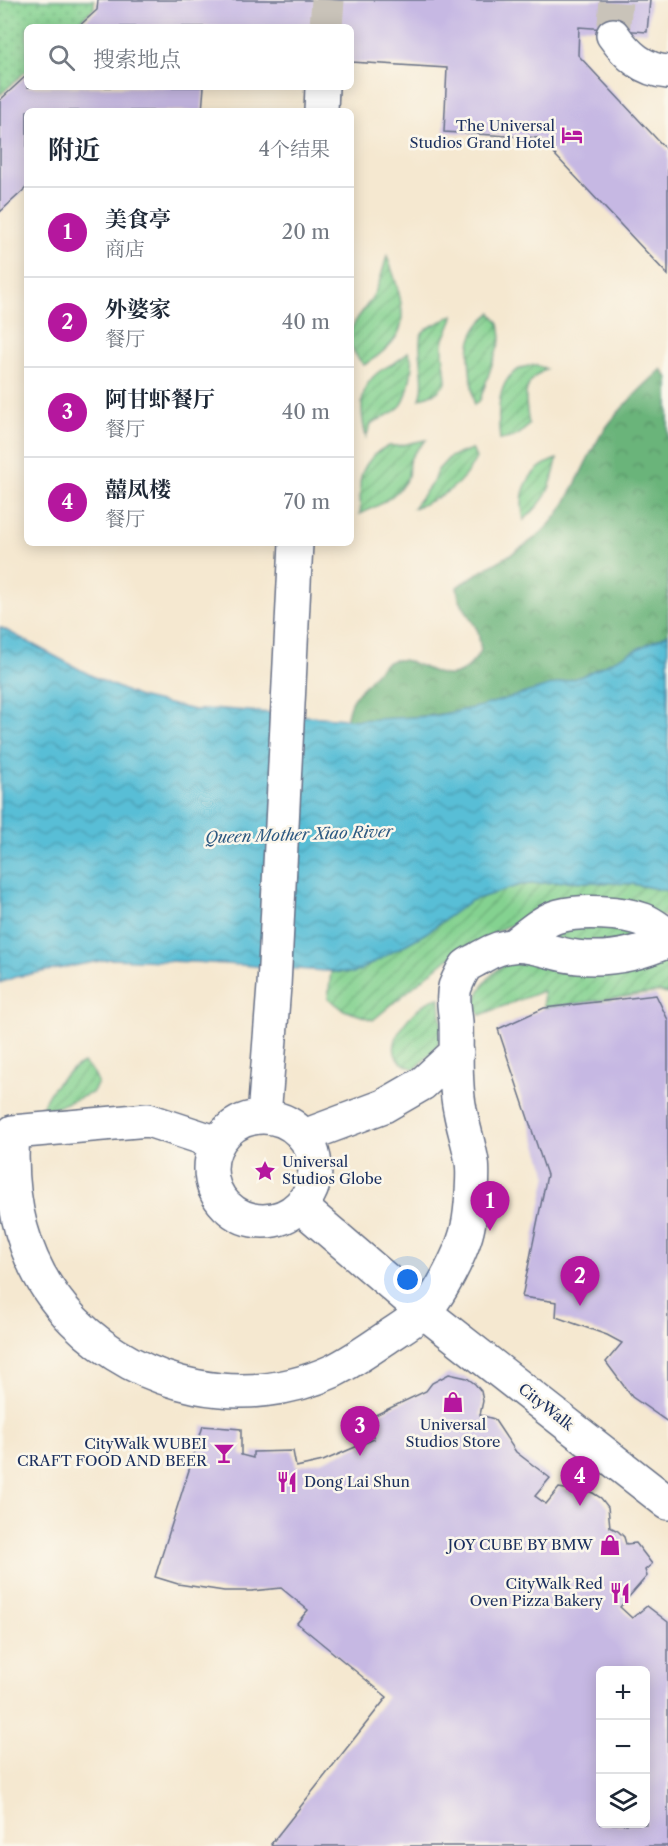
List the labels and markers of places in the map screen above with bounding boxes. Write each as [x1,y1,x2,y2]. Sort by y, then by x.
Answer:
place label: The Universal Studios Grand Hotel [409,116,556,152]
hotel icon: The Universal Studios Grand Hotel [560,123,584,147]
place label: Universal Studios Globe [282,1152,382,1188]
place icon: Universal Studios Globe [253,1159,277,1183]
pin: 1 [470,1182,510,1231]
pin: 2 [560,1256,600,1306]
shop icon: Universal Studios Store [441,1390,465,1414]
pin: 3 [340,1406,380,1456]
place label: Universal Studios Store [406,1415,500,1451]
place label: CityWalk WUBEI CRAFT FOOD AND BEER [17,1434,208,1470]
bar icon: CityWalk WUBEI CRAFT FOOD AND BEER [212,1441,236,1465]
pin: 4 [560,1456,600,1506]
restaurant icon: Dong Lai Shun [275,1470,299,1494]
place label: Dong Lai Shun [304,1472,411,1491]
shop icon: JOY CUBE BY BMW [598,1533,622,1557]
place label: JOY CUBE BY BMW [446,1535,594,1554]
place label: CityWalk Red Oven Pizza Bakery [470,1574,604,1610]
restaurant icon: CityWalk Red Oven Pizza Bakery [608,1581,632,1605]

